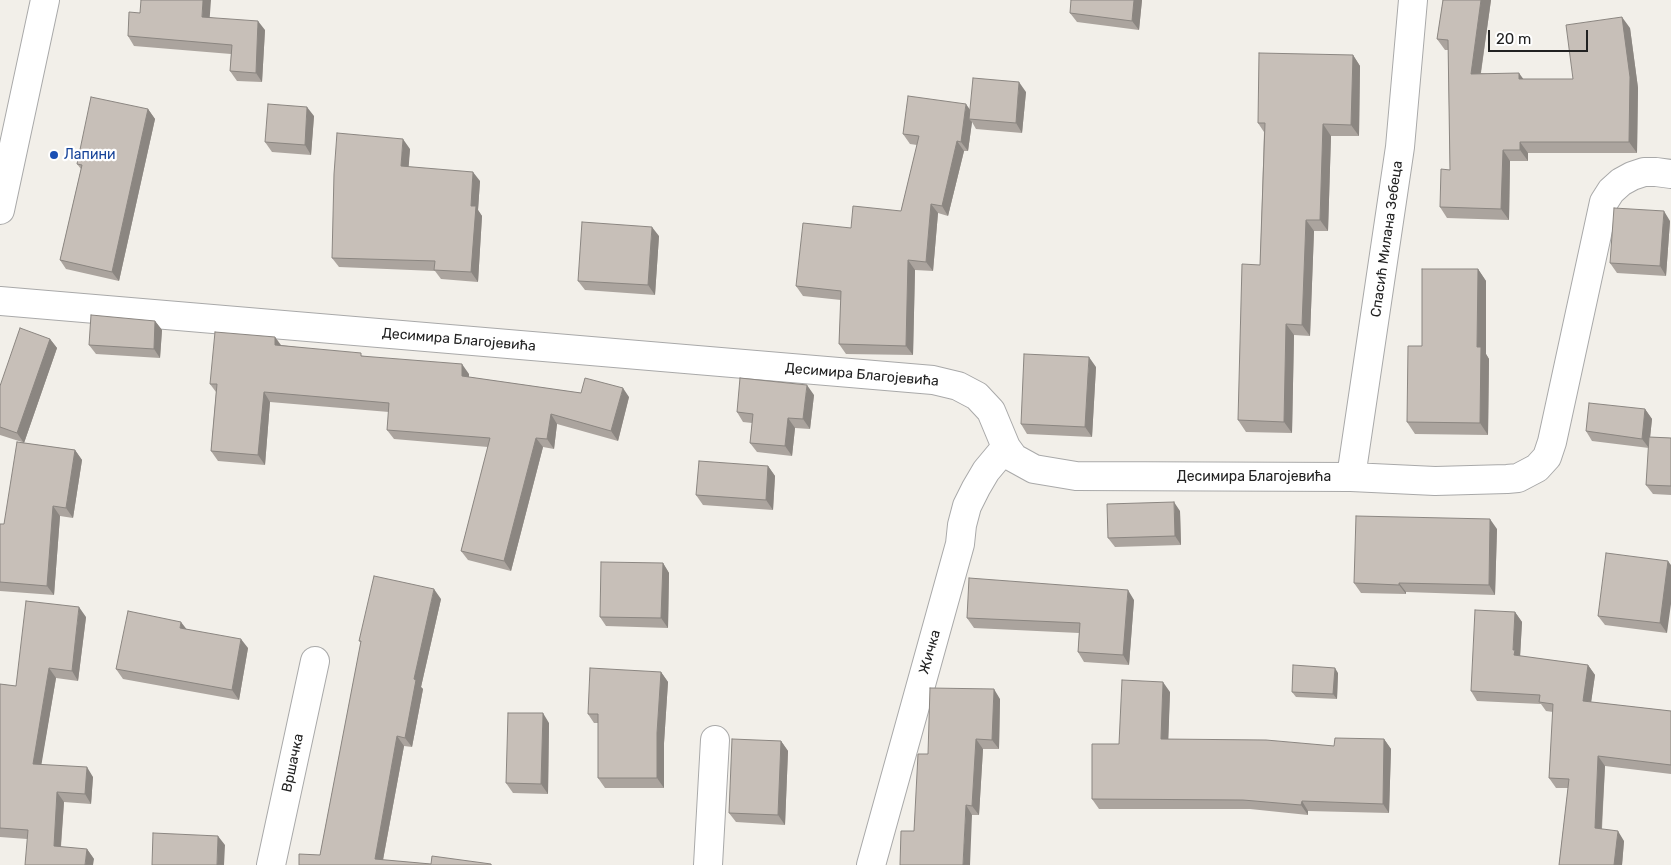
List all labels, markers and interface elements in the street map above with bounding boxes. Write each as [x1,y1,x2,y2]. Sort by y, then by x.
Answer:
scale bar [1491,20,1591,52]
text: 20 m [1496,30,1531,48]
place label: Лапини [64,147,115,163]
marker: Лапини [48,149,60,161]
street label: Спасић Милана Зебеца [1368,160,1406,318]
street label: Десимира Благојевића [381,325,537,355]
street label: Десимира Благојевића [784,360,940,390]
street label: Десимира Благојевића [1177,469,1331,485]
street label: Жичка [916,628,944,676]
street label: Вршачка [279,732,307,794]

